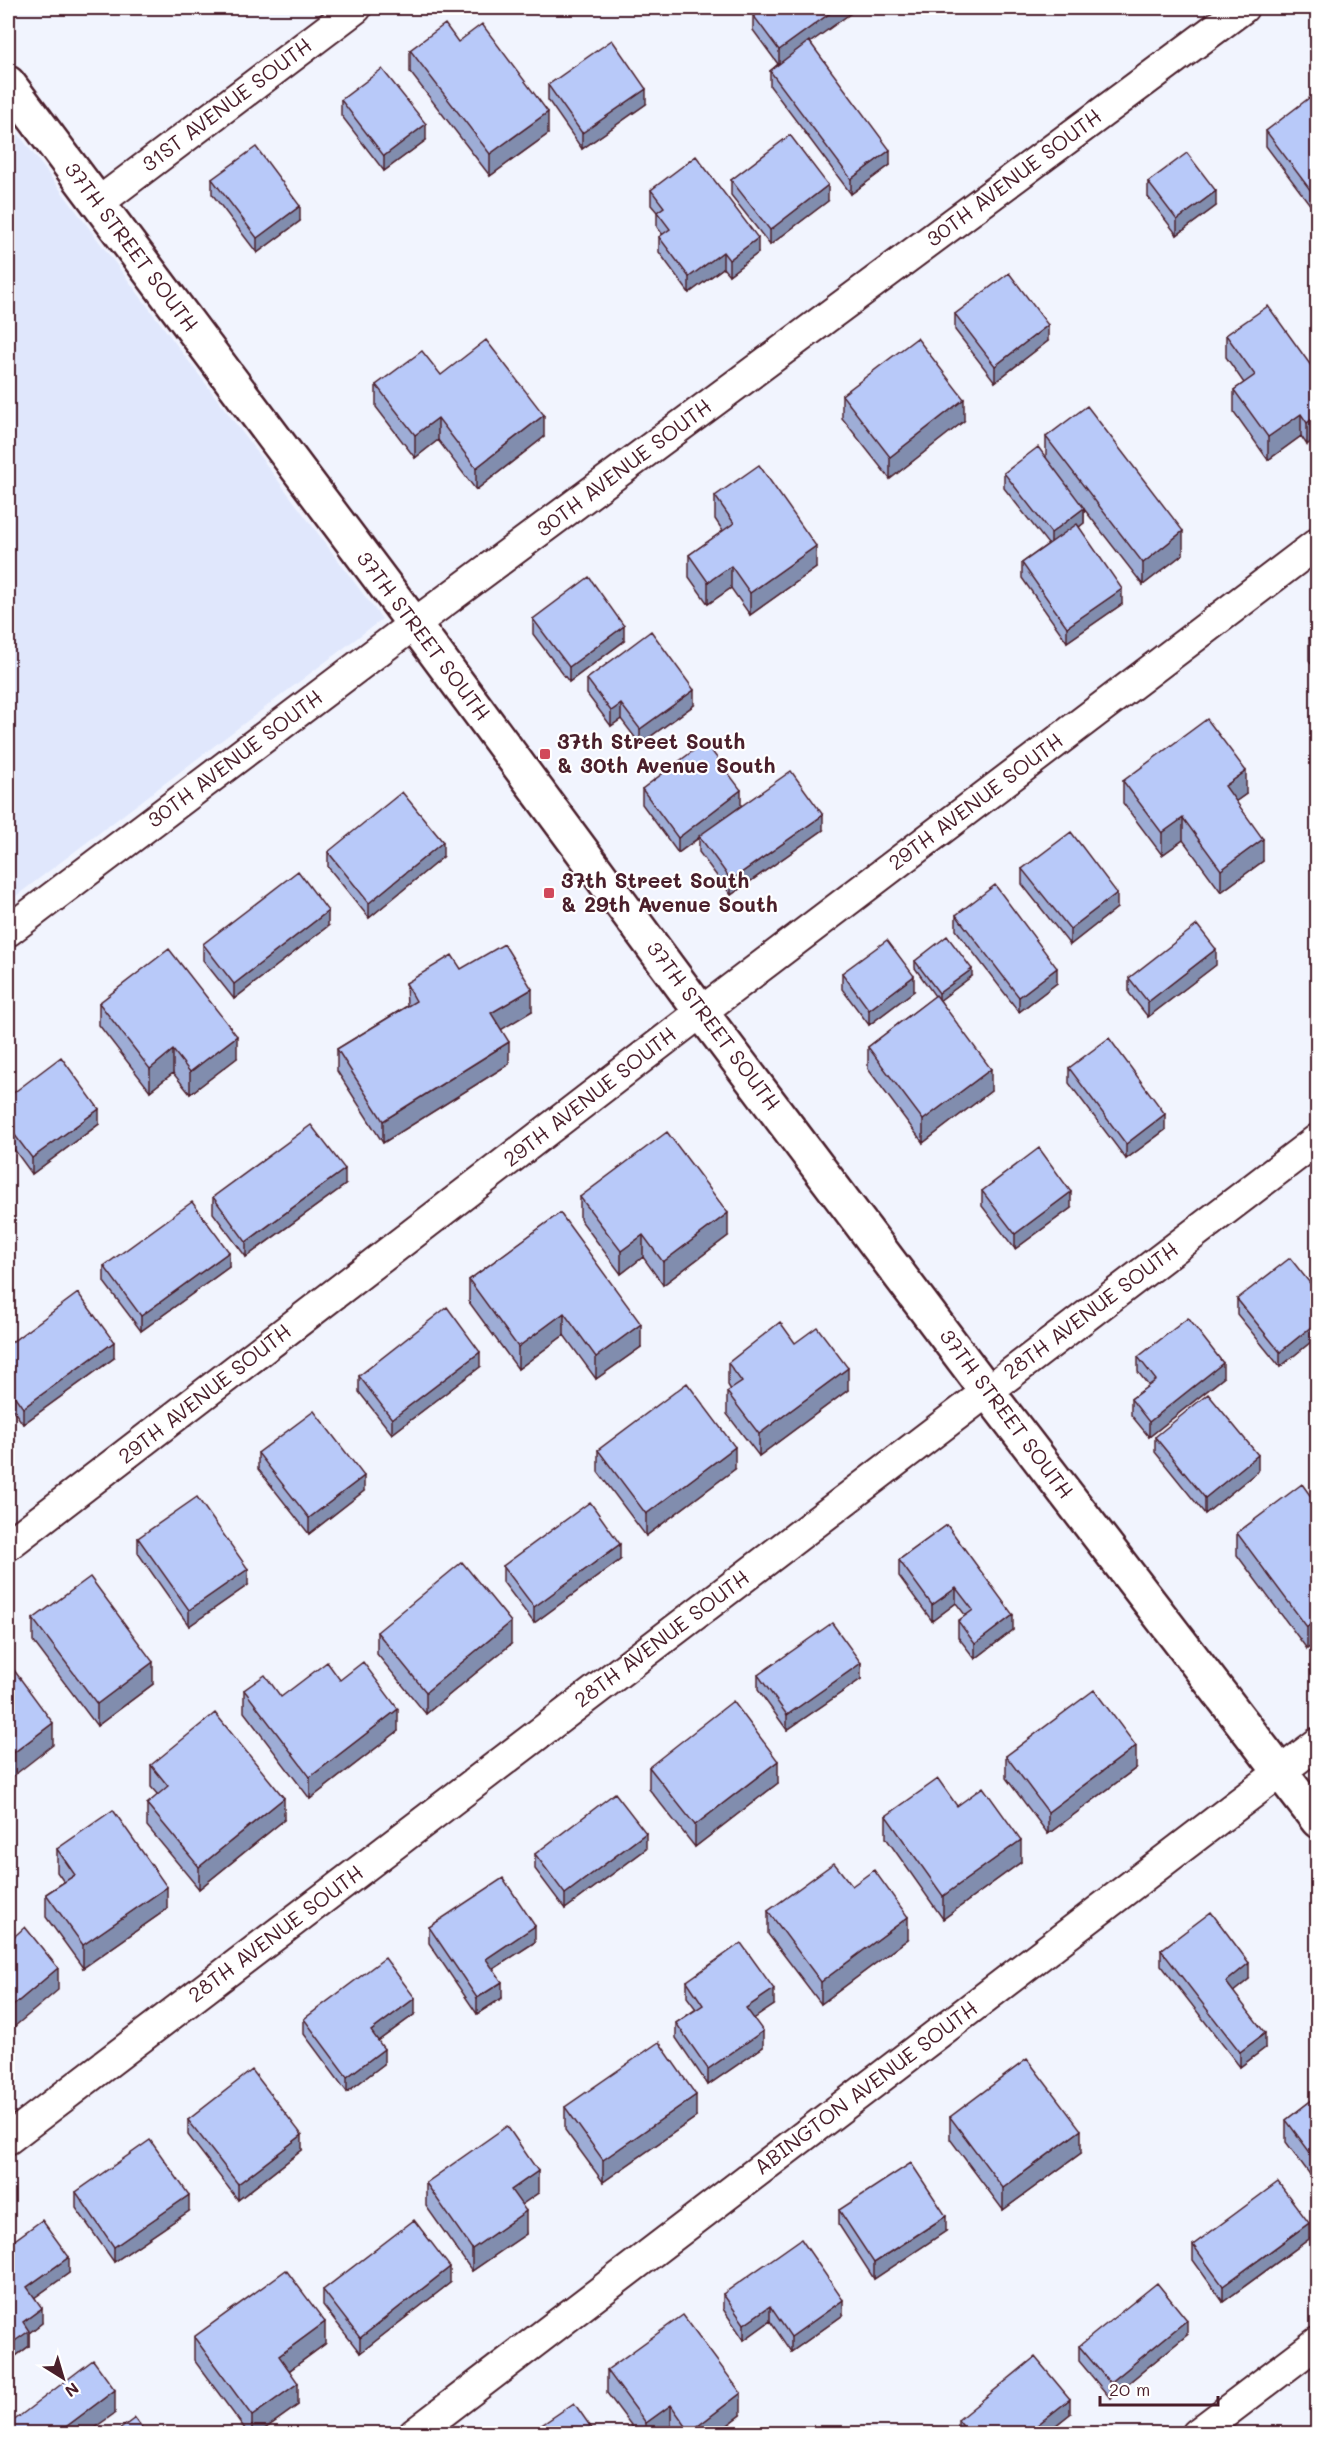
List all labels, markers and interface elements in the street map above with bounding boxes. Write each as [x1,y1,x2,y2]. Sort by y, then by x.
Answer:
street label: 31ST AVENUE SOUTH [136,31,317,177]
street label: 30TH AVENUE SOUTH [920,102,1106,252]
street label: 37TH STREET SOUTH [59,156,205,336]
street label: 30TH AVENUE SOUTH [530,392,716,542]
street label: 37TH STREET SOUTH [351,545,497,725]
street label: 30TH AVENUE SOUTH [141,683,327,833]
street label: 29TH AVENUE SOUTH [882,726,1068,875]
place label: 37th Street South & 30th Avenue South [557,727,776,778]
marker: 37th Street South & 30th Avenue South [538,747,552,761]
place label: 37th Street South & 29th Avenue South [561,866,778,917]
marker: 37th Street South & 29th Avenue South [542,886,556,900]
street label: 37TH STREET SOUTH [641,935,787,1115]
street label: 29TH AVENUE SOUTH [497,1020,681,1172]
street label: 28TH AVENUE SOUTH [997,1235,1183,1384]
street label: 29TH AVENUE SOUTH [112,1317,296,1469]
street label: 37TH STREET SOUTH [934,1323,1080,1503]
street label: 28TH AVENUE SOUTH [568,1563,754,1712]
street label: 28TH AVENUE SOUTH [182,1858,368,2007]
street label: ABINGTON AVENUE SOUTH [748,1994,982,2180]
north arrow [33,2348,93,2408]
scale bar [1100,2369,1218,2407]
text: 20 m [1109,2377,1150,2401]
text: N [61,2378,84,2402]

